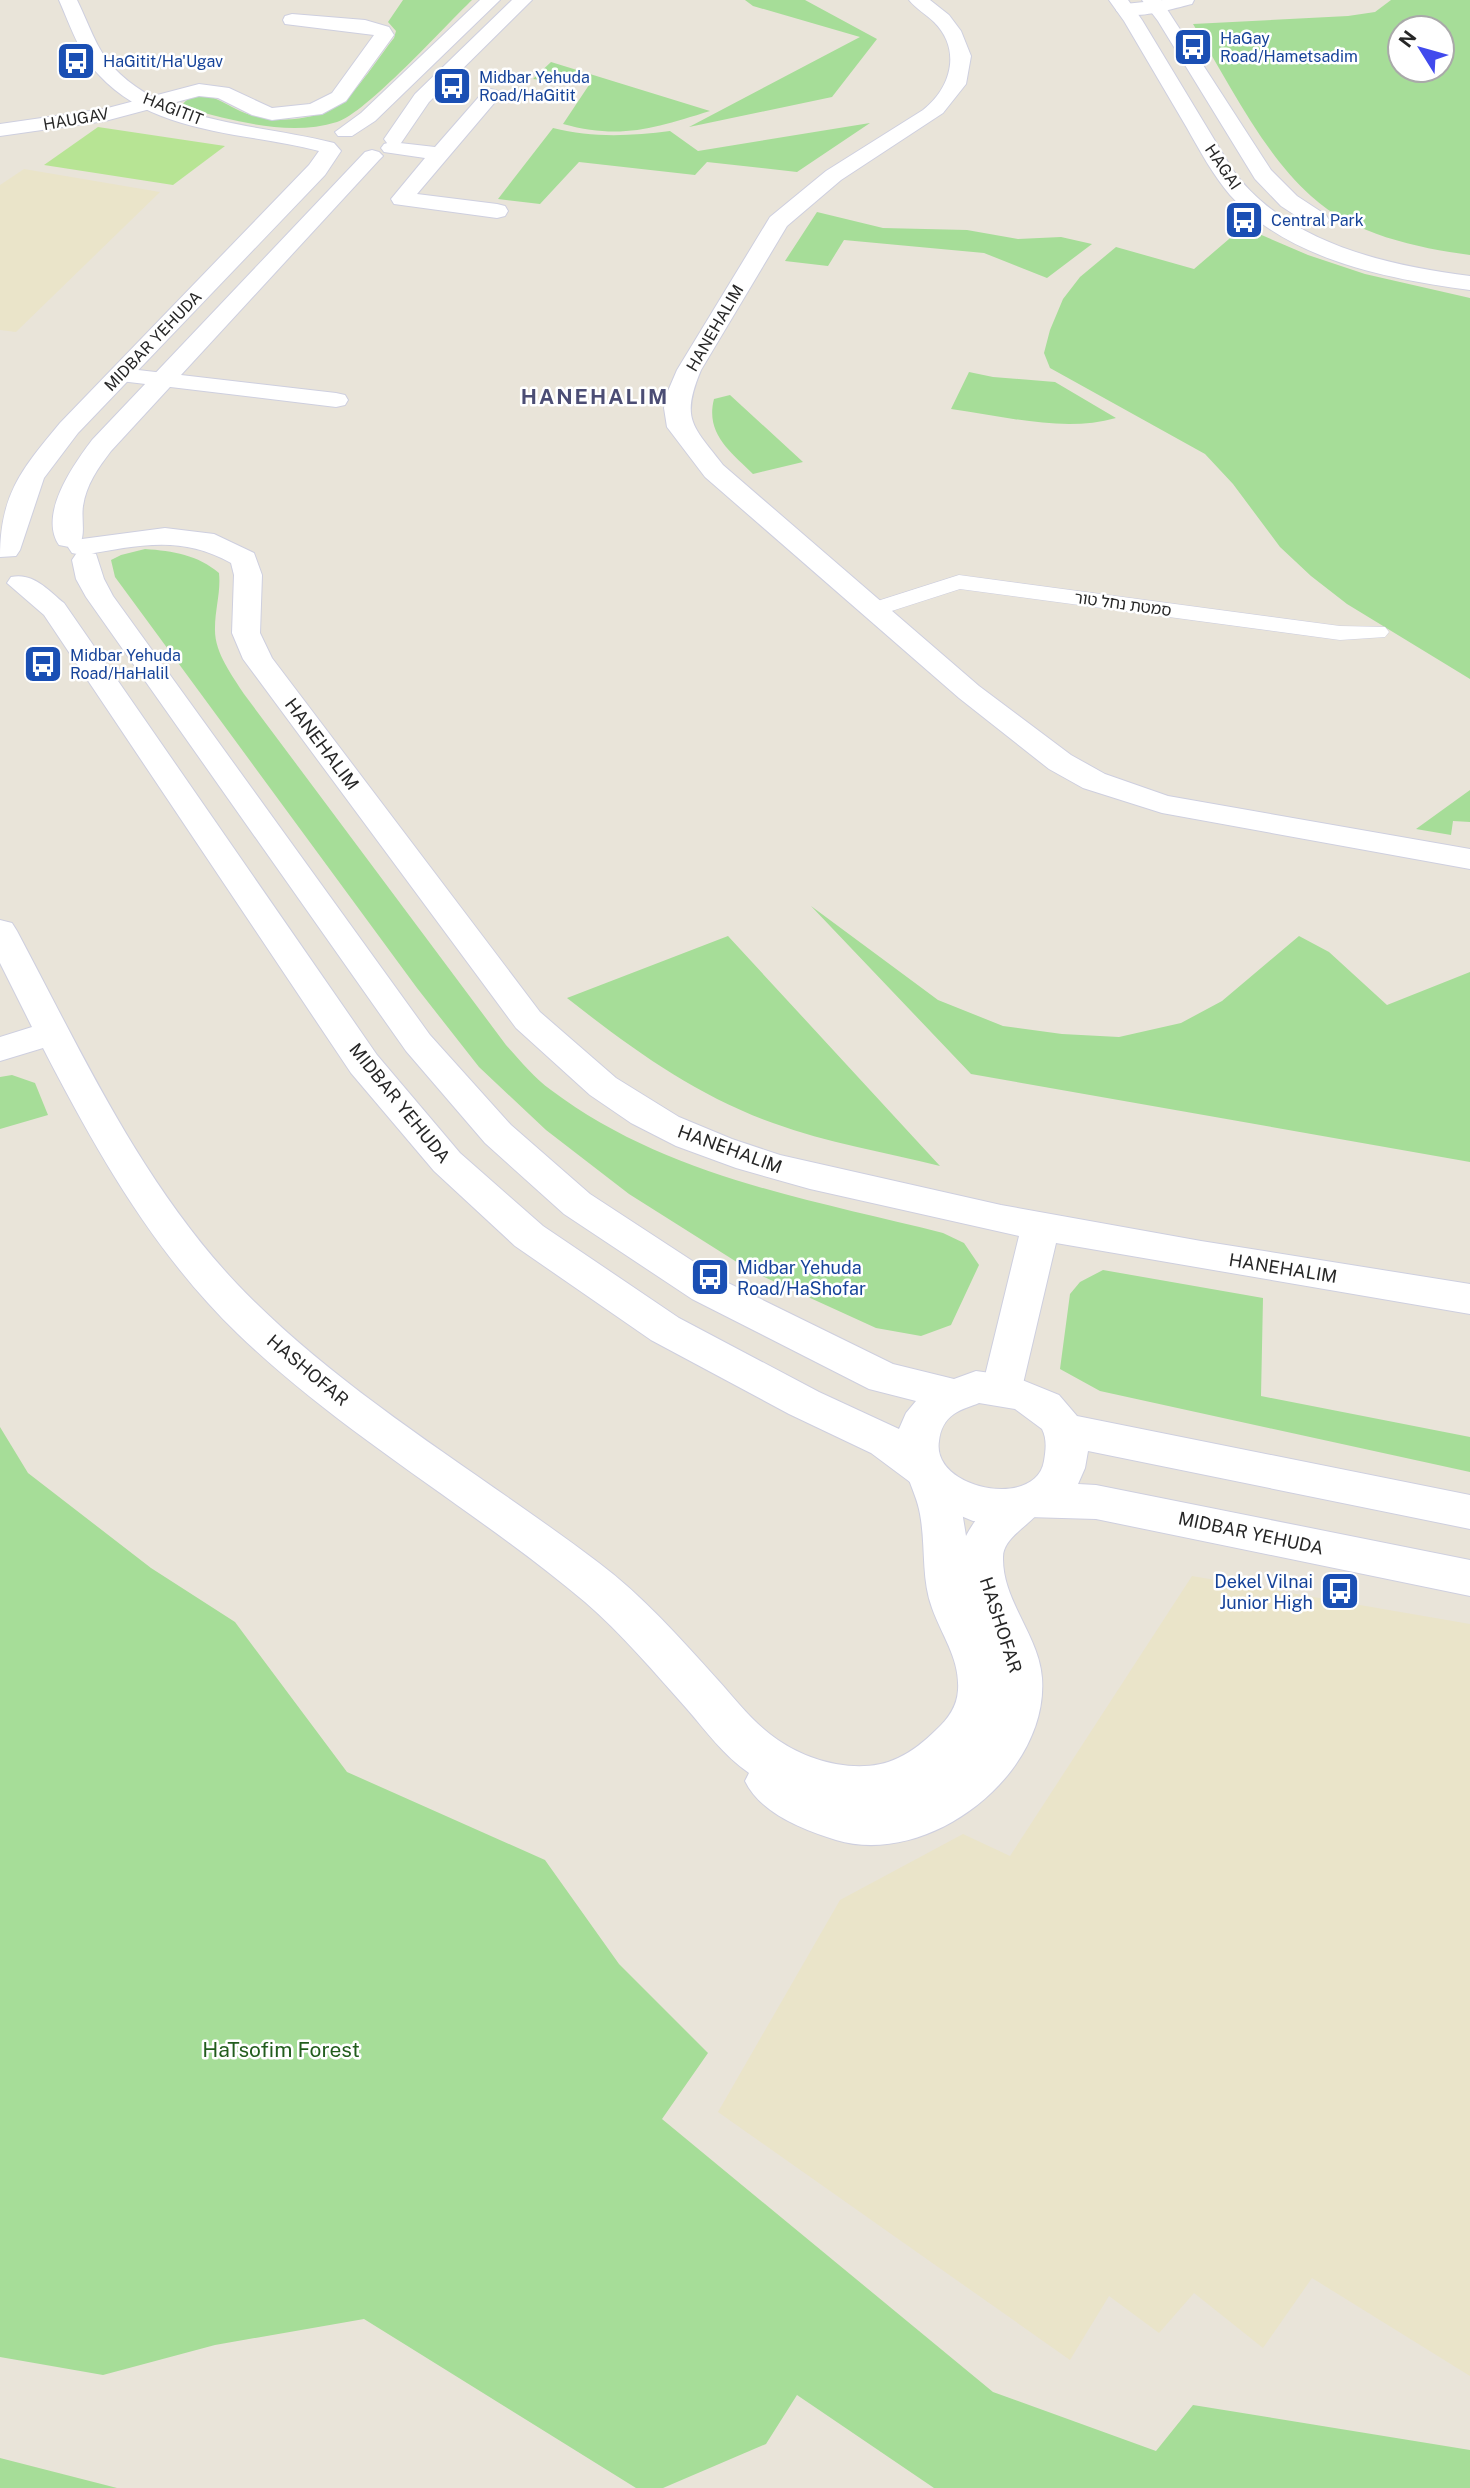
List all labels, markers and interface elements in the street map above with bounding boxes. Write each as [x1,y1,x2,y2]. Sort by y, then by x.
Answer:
north arrow [1386,14,1456,84]
bus stop icon: HaGay Road/Hametsadim [1172,26,1214,68]
text: N [1394,26,1421,51]
place label: HaGay Road/Hametsadim [1220,29,1358,66]
bus stop icon: HaGitit/Ha'Ugav [55,40,97,82]
place label: HaGitit/Ha'Ugav [103,52,223,71]
bus stop icon: Midbar Yehuda Road/HaGitit [431,65,473,107]
place label: Midbar Yehuda Road/HaGitit [479,68,590,105]
street label: HAGITIT [140,89,206,129]
street label: HAUGAV [42,104,111,134]
street label: HAGAI [1201,141,1245,193]
bus stop icon: Central Park [1223,199,1265,241]
place label: Central Park [1271,211,1364,230]
street label: HANEHALIM [682,281,748,375]
street label: MIDBAR YEHUDA [100,287,206,395]
district label: HANEHALIM [521,384,669,409]
street label: סמטת נחל טור [1073,588,1173,620]
bus stop icon: Midbar Yehuda Road/HaHalil [22,643,64,685]
place label: Midbar Yehuda Road/HaHalil [70,646,181,683]
street label: HANEHALIM [281,694,363,794]
street label: MIDBAR YEHUDA [345,1039,455,1167]
street label: HANEHALIM [675,1120,785,1178]
street label: HANEHALIM [1227,1249,1339,1287]
bus stop icon: Midbar Yehuda Road/HaShofar [689,1256,731,1298]
place label: Midbar Yehuda Road/HaShofar [737,1257,866,1299]
street label: HASHOFAR [263,1330,353,1410]
street label: MIDBAR YEHUDA [1176,1507,1326,1559]
bus stop icon: Dekel Vilnai Junior High [1319,1570,1361,1612]
place label: Dekel Vilnai Junior High [1214,1571,1313,1613]
street label: HASHOFAR [976,1574,1026,1676]
park label: HaTsofim Forest [202,2037,360,2062]

